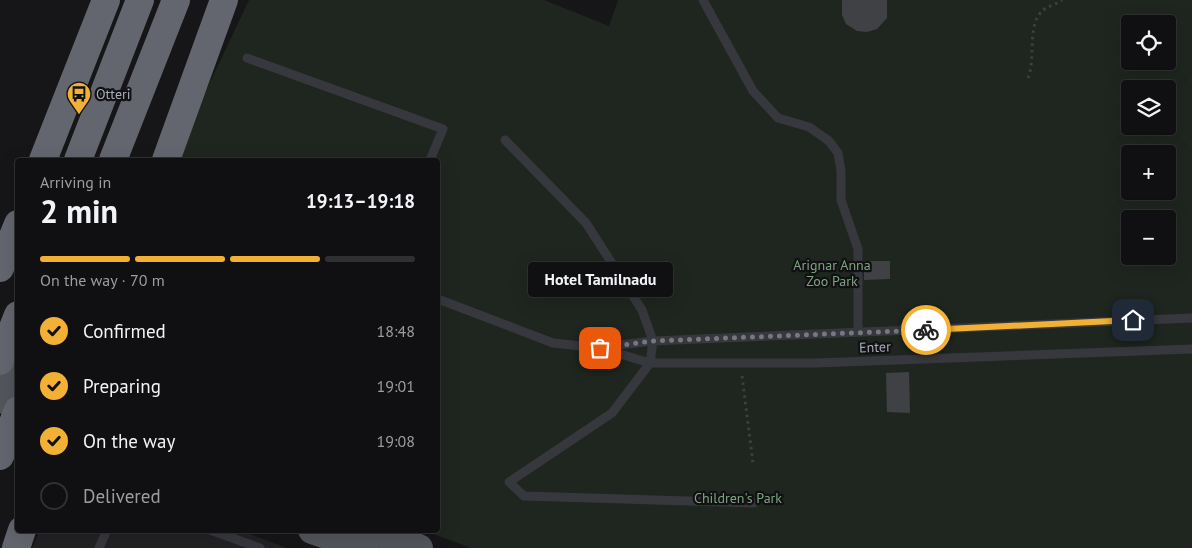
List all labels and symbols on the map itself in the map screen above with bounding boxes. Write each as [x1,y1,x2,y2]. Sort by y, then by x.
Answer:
bus stop icon: Otteri [66,81,92,115]
place label: Otteri [96,85,131,103]
park label: Arignar Anna Zoo Park [793,256,871,290]
callout: Hotel Tamilnadu [528,263,672,298]
pin [1112,299,1154,341]
courier [901,305,951,355]
pin [579,327,621,369]
street label: Enter [859,337,891,357]
park label: Children's Park [694,489,782,507]

